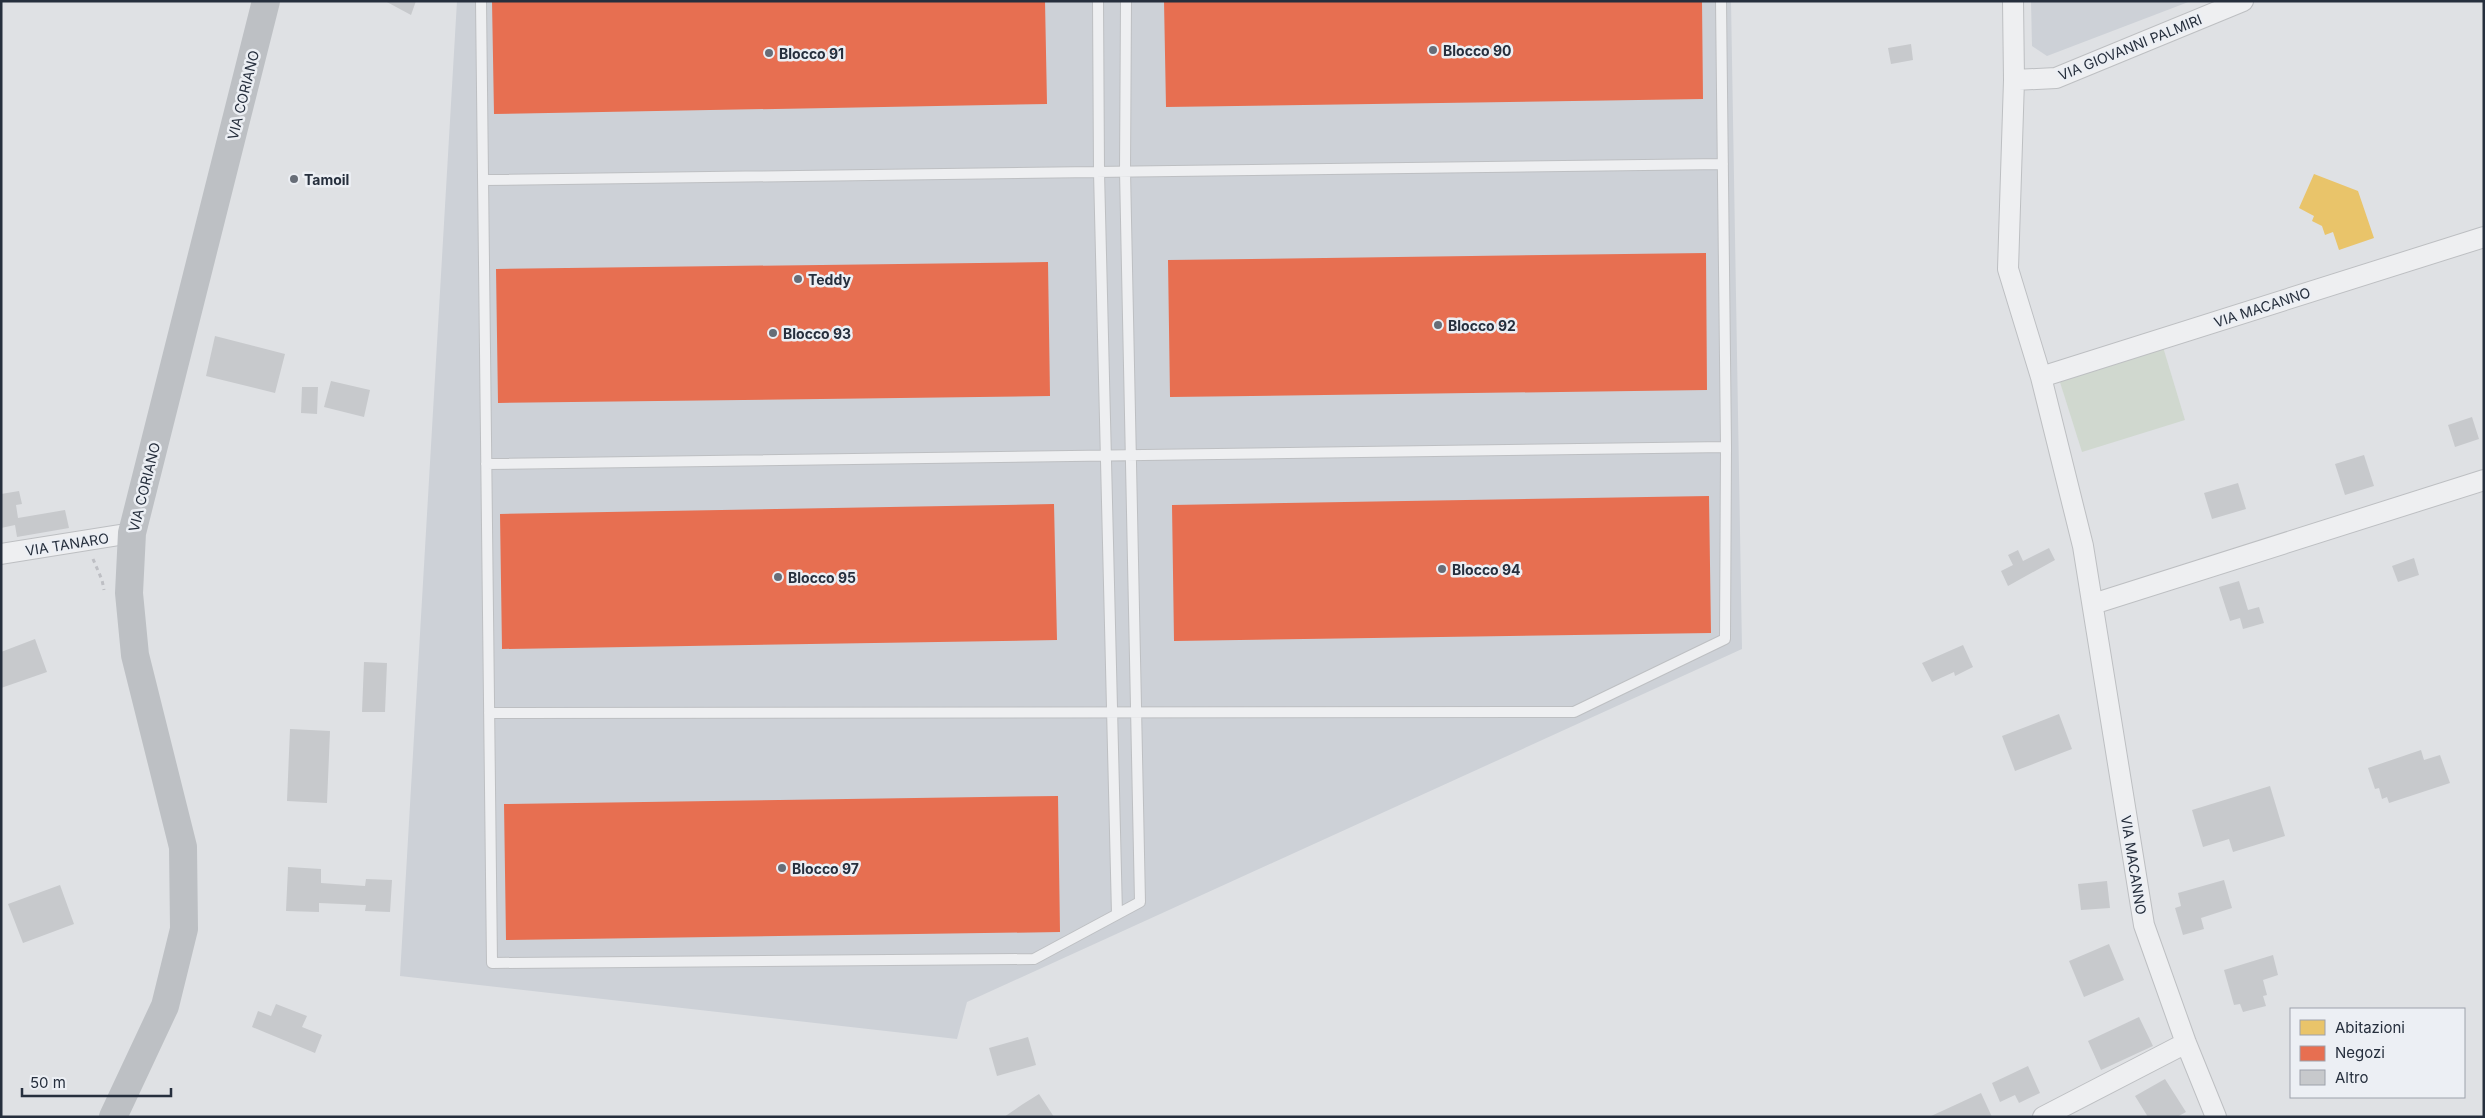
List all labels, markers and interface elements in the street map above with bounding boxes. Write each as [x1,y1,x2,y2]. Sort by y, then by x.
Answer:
street label: VIA GIOVANNI PALMIRI [2056,10,2204,84]
place label: Blocco 90 [1443,42,1512,59]
marker: Blocco 90 [1427,44,1439,56]
place label: Blocco 91 [779,45,844,62]
marker: Blocco 91 [763,47,775,59]
street label: VIA CORIANO [224,48,262,142]
place label: Tamoil [304,171,349,188]
marker: Tamoil [288,173,300,185]
place label: Teddy [808,271,851,288]
marker: Teddy [792,273,804,285]
street label: VIA MACANNO [2212,283,2312,331]
place label: Blocco 92 [1448,317,1516,334]
marker: Blocco 92 [1432,319,1444,331]
place label: Blocco 93 [783,325,851,342]
marker: Blocco 93 [767,327,779,339]
street label: VIA CORIANO [125,440,163,534]
street label: VIA TANARO [24,529,110,559]
place label: Blocco 94 [1452,561,1521,578]
marker: Blocco 94 [1436,563,1448,575]
place label: Blocco 95 [788,569,856,586]
marker: Blocco 95 [772,571,784,583]
street label: VIA MACANNO [2118,814,2150,916]
place label: Blocco 97 [792,860,859,877]
marker: Blocco 97 [776,862,788,874]
legend [2290,1008,2465,1098]
text: Abitazioni [2335,1018,2405,1037]
text: Negozi [2335,1043,2385,1062]
scale bar [22,1066,171,1098]
text: Altro [2335,1068,2369,1087]
text: 50 m [30,1073,66,1092]

